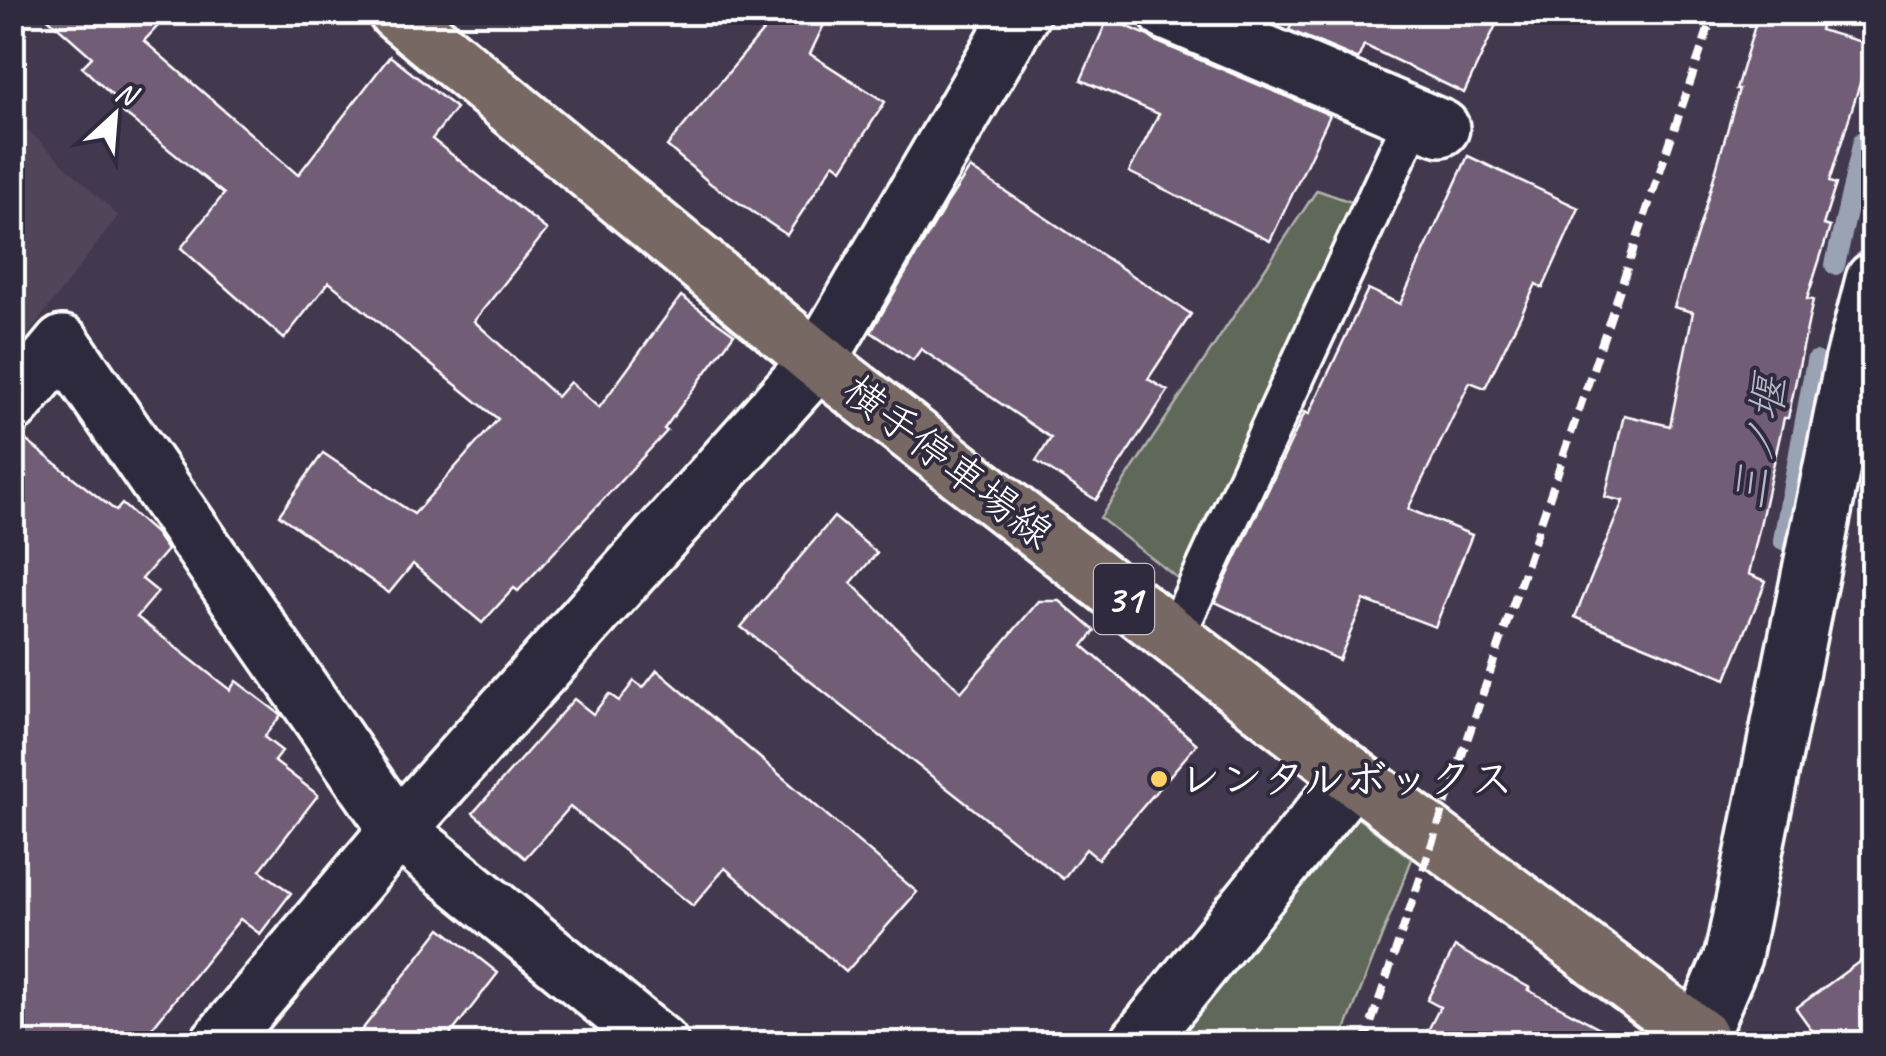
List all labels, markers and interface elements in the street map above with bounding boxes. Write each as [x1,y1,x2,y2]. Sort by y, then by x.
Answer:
north arrow [65,65,165,165]
text: N [110,73,145,115]
street label: 横手停車場線 [832,364,1064,560]
water label: 三ノ堰 [1720,368,1800,514]
road number: 31 [1094,564,1154,634]
place label: レンタルボックス [1179,753,1513,806]
marker: レンタルボックス [1148,768,1170,790]

